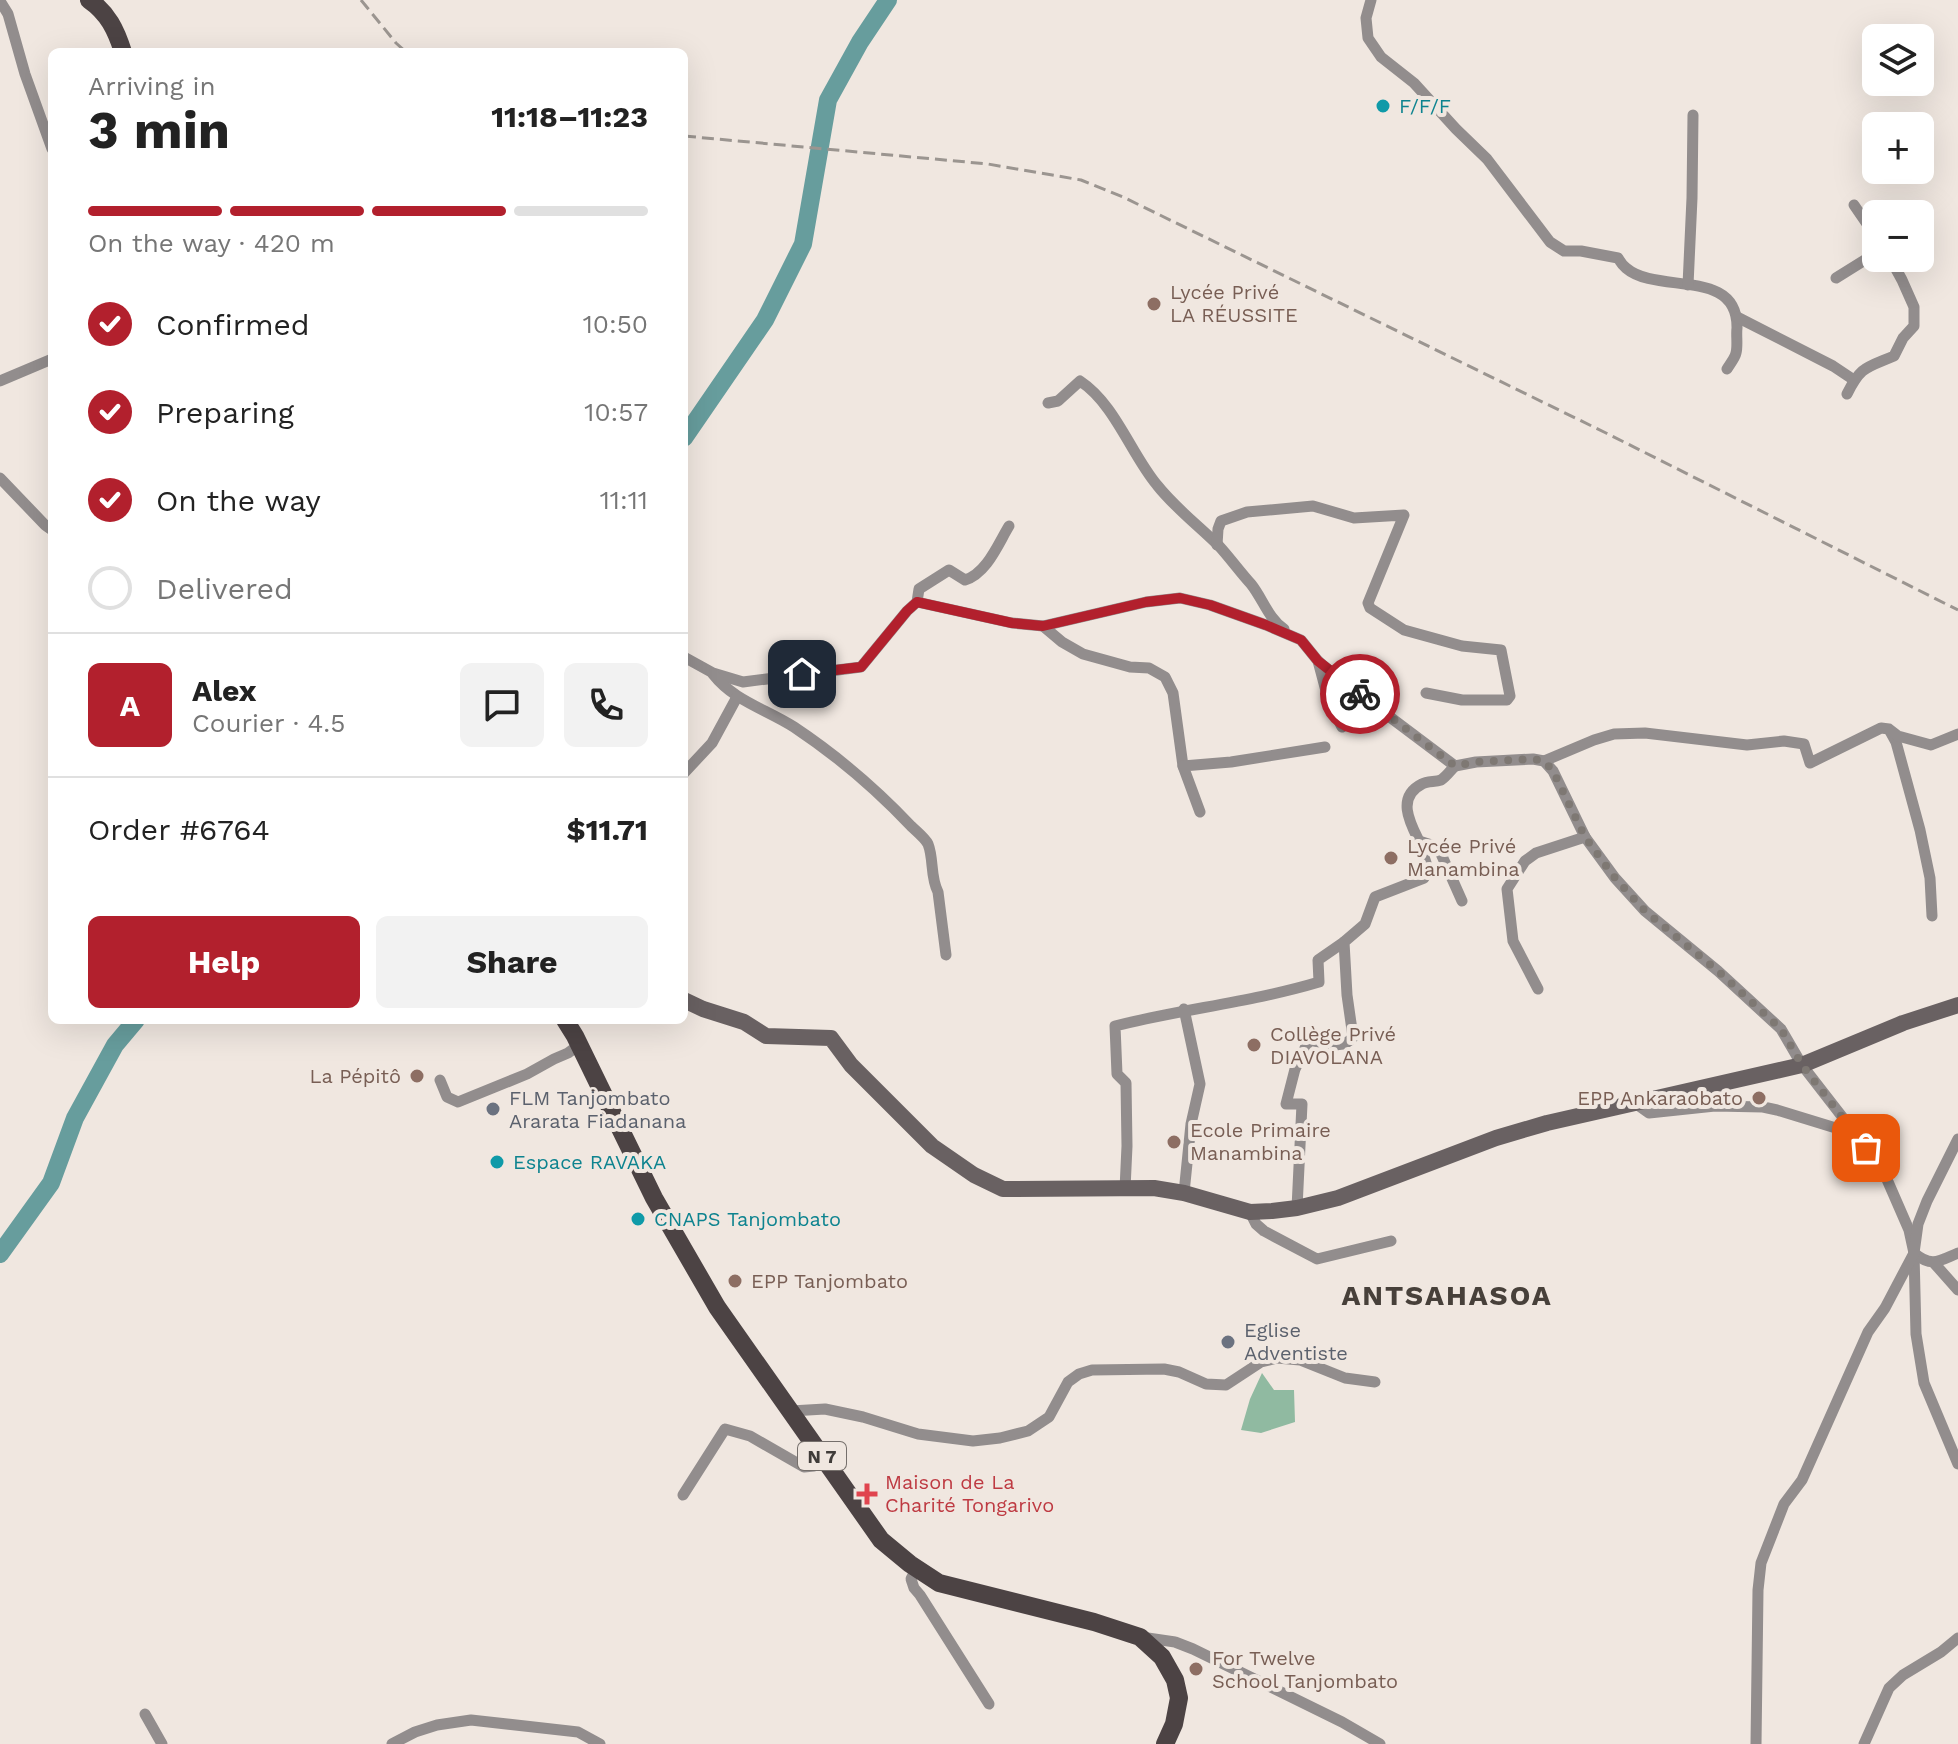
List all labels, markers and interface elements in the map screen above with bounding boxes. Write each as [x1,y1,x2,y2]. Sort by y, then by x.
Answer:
map controls [1862,24,1934,272]
button: layers [1862,24,1934,96]
text: Arriving in [88,71,216,101]
place label: F/F/F [1399,94,1451,118]
marker: F/F/F [1374,97,1392,115]
text: 11:18–11:23 [491,99,648,134]
text: 3 min [88,100,230,161]
button: + [1862,112,1934,184]
button: − [1862,200,1934,272]
text: On the way · 420 m [88,228,335,258]
place label: Lycée Privé LA RÉUSSITE [1170,280,1298,327]
marker: Lycée Privé LA RÉUSSITE [1145,295,1163,313]
icon: check [88,302,132,346]
text: Confirmed [156,307,310,342]
text: 10:50 [583,309,648,339]
icon: check [88,390,132,434]
text: Preparing [156,395,294,430]
text: 10:57 [584,397,648,427]
icon: check [88,478,132,522]
text: On the way [156,483,321,518]
text: 11:11 [600,485,648,515]
text: Delivered [156,571,293,606]
pin [768,640,836,708]
icon: home [780,652,824,696]
courier [1320,654,1400,734]
button: chat [460,663,544,747]
button: phone [564,663,648,747]
icon: bike [1338,672,1382,716]
text: Alex [192,673,256,708]
text: A [120,688,140,723]
text: Courier · 4.5 [192,708,345,738]
text: Order #6764 [88,812,270,847]
text: $11.71 [566,812,648,847]
place label: Lycée Privé Manambina [1407,834,1520,881]
marker: Lycée Privé Manambina [1382,849,1400,867]
button: Help [88,916,360,1008]
button: Share [376,916,648,1008]
place label: Collège Privé DIAVOLANA [1270,1022,1396,1069]
marker: Collège Privé DIAVOLANA [1245,1036,1263,1054]
place label: La Pépitô [310,1064,401,1088]
marker: La Pépitô [408,1067,426,1085]
place label: FLM Tanjombato Ararata Fiadanana [509,1086,686,1133]
place label: EPP Ankaraobato [1577,1086,1743,1110]
marker: EPP Ankaraobato [1750,1089,1768,1107]
marker: FLM Tanjombato Ararata Fiadanana [484,1100,502,1118]
pin [1832,1114,1900,1182]
place label: Ecole Primaire Manambina [1190,1118,1331,1165]
icon: bag [1844,1126,1888,1170]
marker: Ecole Primaire Manambina [1165,1133,1183,1151]
place label: Espace RAVAKA [513,1150,666,1174]
marker: Espace RAVAKA [488,1153,506,1171]
place label: CNAPS Tanjombato [654,1207,841,1231]
marker: CNAPS Tanjombato [629,1210,647,1228]
place label: EPP Tanjombato [751,1269,908,1293]
marker: EPP Tanjombato [726,1272,744,1290]
district label: ANTSAHASOA [1341,1279,1553,1312]
place label: Eglise Adventiste [1244,1318,1348,1365]
marker: Eglise Adventiste [1219,1333,1237,1351]
road number: N 7 [798,1442,846,1470]
place label: Maison de La Charité Tongarivo [885,1470,1054,1517]
marker: Maison de La Charité Tongarivo [856,1483,878,1505]
place label: For Twelve School Tanjombato [1212,1646,1398,1693]
marker: For Twelve School Tanjombato [1187,1660,1205,1678]

